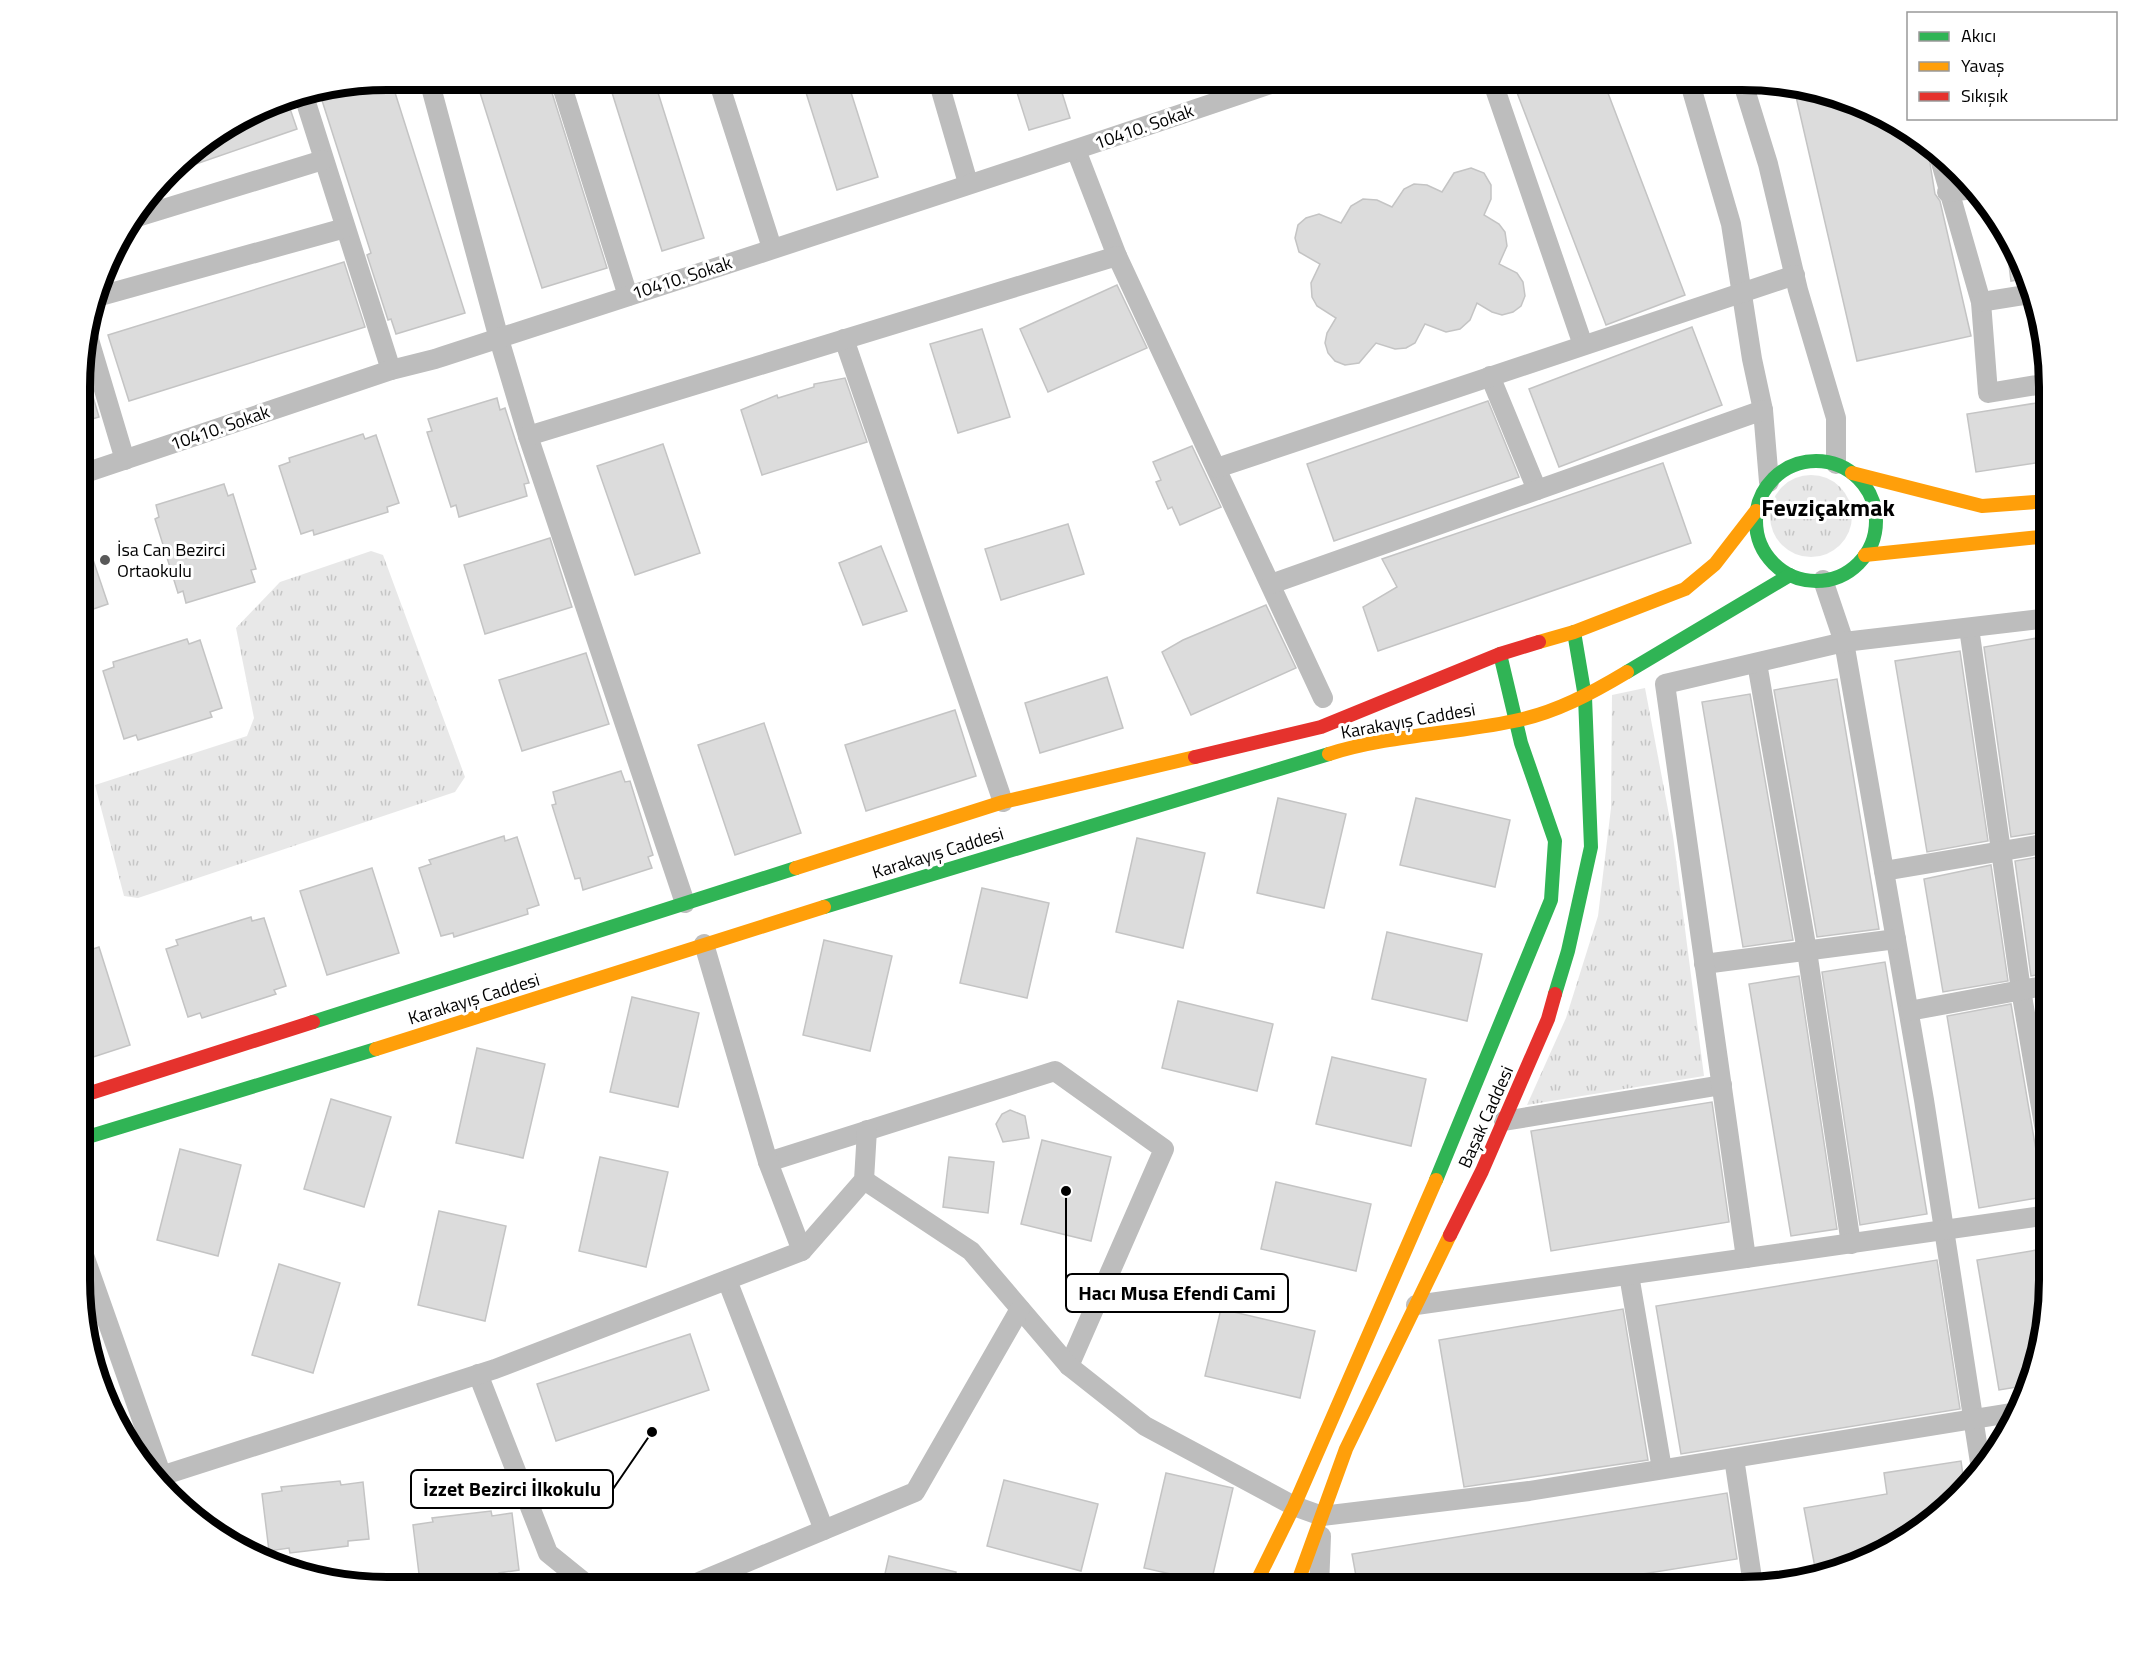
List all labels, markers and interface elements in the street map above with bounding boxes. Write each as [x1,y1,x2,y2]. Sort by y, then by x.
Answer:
legend [1907,12,2117,120]
text: Akıcı [1961,22,1996,49]
text: Yavaş [1961,52,2004,79]
text: Sıkışık [1961,82,2009,109]
street label: 10410. Sokak [1090,97,1198,156]
street label: 10410. Sokak [628,249,736,306]
street label: 10410. Sokak [166,398,274,457]
district label: Fevziçakmak [1761,489,1895,525]
place label: İsa Can Bezirci Ortaokulu [117,536,225,584]
marker: İsa Can Bezirci Ortaokulu [98,553,112,567]
street label: Karakayış Caddesi [1338,695,1477,746]
street label: Karakayış Caddesi [869,820,1007,885]
street label: Karakayış Caddesi [405,966,543,1031]
street label: Başak Caddesi [1451,1061,1520,1172]
callout: Hacı Musa Efendi Cami [1066,1274,1288,1312]
text: Hacı Musa Efendi Cami [1078,1277,1276,1308]
callout: İzzet Bezirci İlkokulu [411,1470,613,1508]
text: İzzet Bezirci İlkokulu [423,1473,601,1504]

